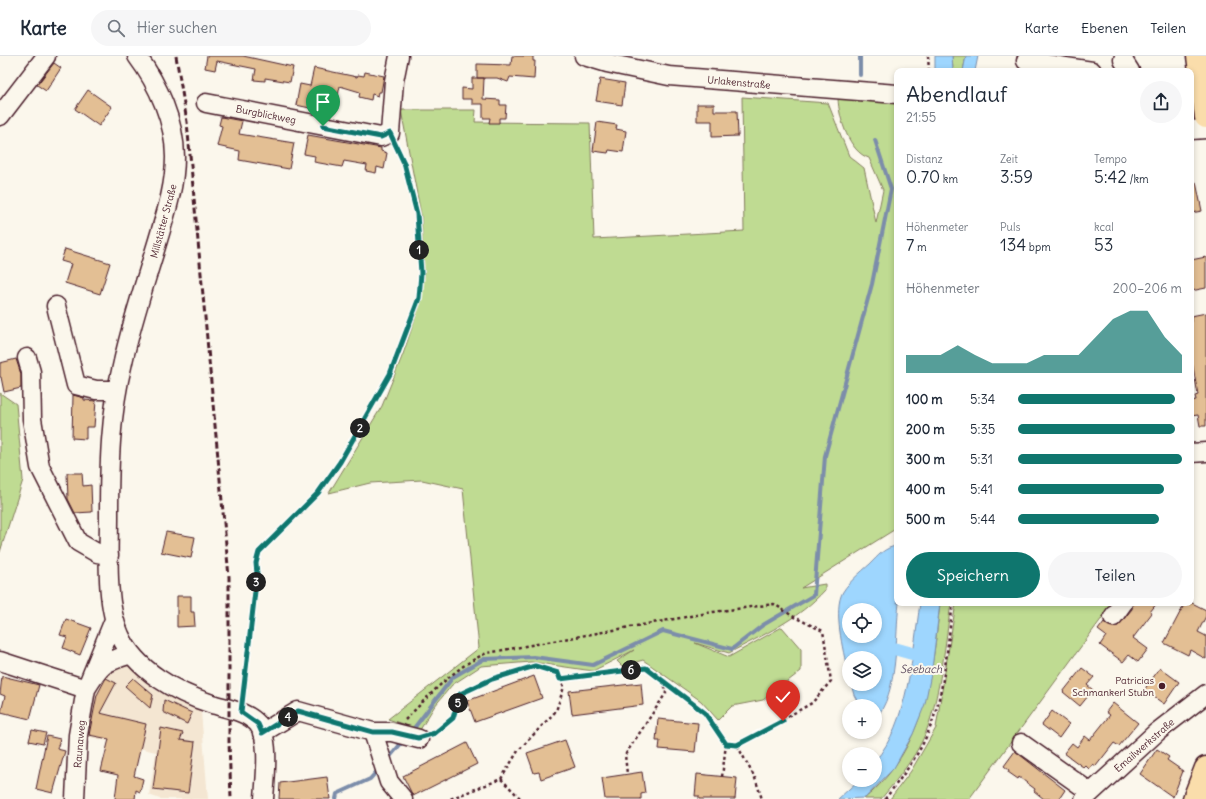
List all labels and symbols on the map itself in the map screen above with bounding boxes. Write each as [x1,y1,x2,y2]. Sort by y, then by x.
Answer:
street label: Urlakenstraße [707,73,771,92]
pin [306,85,340,126]
street label: Burgblickweg [235,102,297,127]
street label: Millstätter Straße [147,183,180,260]
pin: 1 [409,240,429,260]
pin: 2 [350,418,370,438]
pin: 3 [246,572,266,592]
pin: 6 [621,660,641,680]
water label: Seebach [900,662,943,676]
place label: Patricias Schmankerl Stubn [1072,674,1154,699]
pin [766,680,800,721]
marker: Patricias Schmankerl Stubn [1157,681,1167,691]
pin: 5 [448,693,468,713]
pin: 4 [278,707,298,727]
street label: Emailwerkstraße [1112,716,1177,775]
street label: Raunaweg [71,719,88,769]

